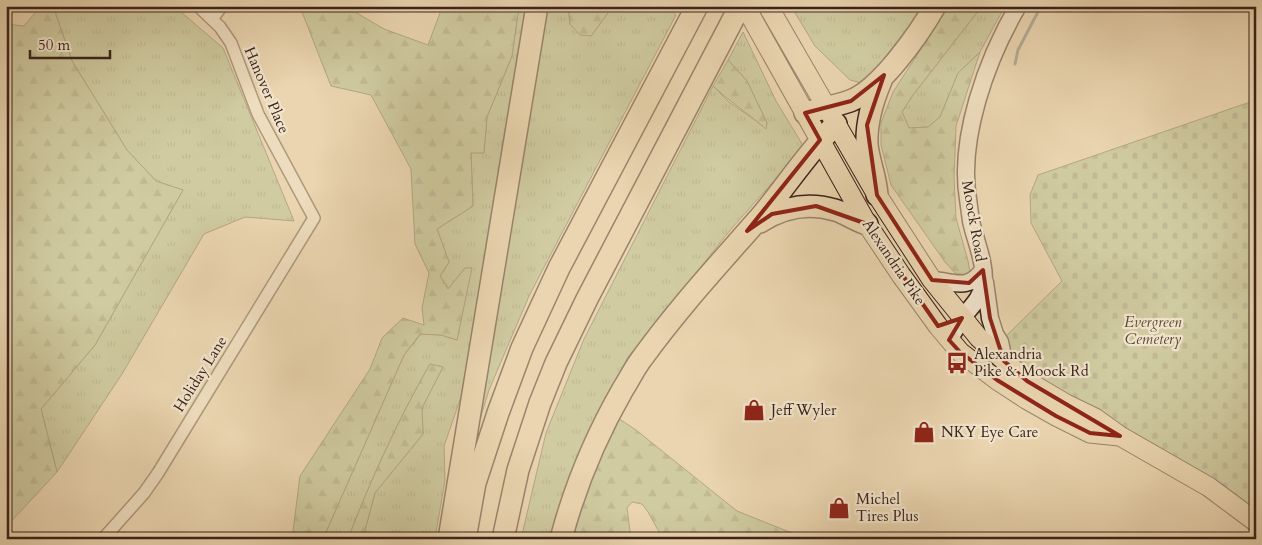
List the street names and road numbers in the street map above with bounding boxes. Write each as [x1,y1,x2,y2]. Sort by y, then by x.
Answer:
street label: Hanover Place [240,44,294,137]
street label: Moock Road [957,179,991,263]
street label: Alexandria Pike [858,215,930,309]
street label: Holiday Lane [169,332,231,416]

